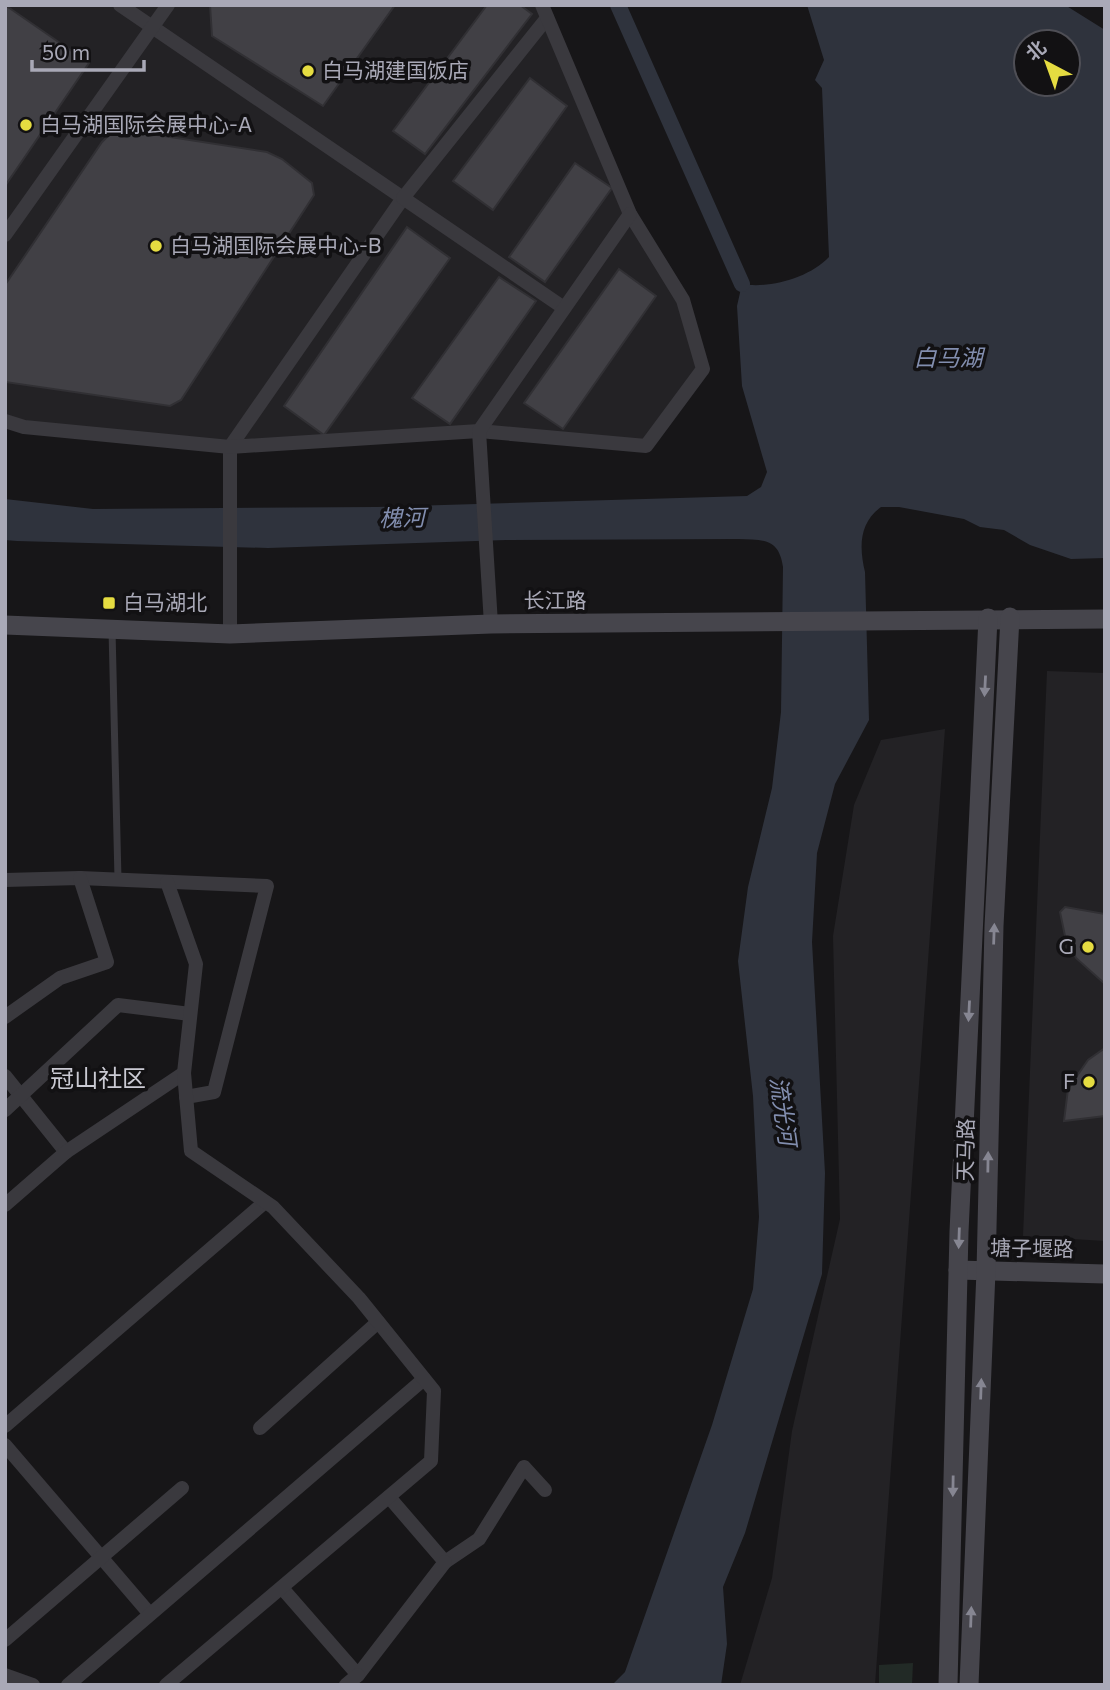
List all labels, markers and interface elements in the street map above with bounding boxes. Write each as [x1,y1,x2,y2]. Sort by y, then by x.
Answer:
scale bar [32,28,144,72]
north arrow [1012,28,1082,98]
text: 北 [1021,35,1050,65]
text: 50 m [42,39,90,64]
place label: 白马湖建国饭店 [322,57,469,82]
marker: 白马湖建国饭店 [300,63,316,79]
place label: 白马湖国际会展中心-A [40,111,252,136]
marker: 白马湖国际会展中心-A [18,117,34,133]
place label: 白马湖国际会展中心-B [170,232,381,257]
marker: 白马湖国际会展中心-B [148,238,164,254]
water label: 白马湖 [914,343,986,371]
water label: 槐河 [379,503,429,531]
street label: 长江路 [524,587,587,612]
place label: 白马湖北 [123,589,207,614]
marker: 白马湖北 [101,595,117,611]
one-way arrow [979,675,990,697]
one-way arrow [988,923,999,945]
place label: G [1059,933,1074,958]
marker: G [1080,939,1096,955]
one-way arrow [964,1000,975,1022]
district label: 冠山社区 [50,1063,146,1092]
place label: F [1063,1068,1075,1093]
marker: F [1081,1074,1097,1090]
water label: 流光河 [765,1075,803,1151]
street label: 天马路 [951,1118,978,1182]
one-way arrow [983,1151,994,1173]
one-way arrow [953,1227,964,1249]
street label: 塘子堰路 [990,1234,1074,1261]
one-way arrow [975,1378,986,1400]
one-way arrow [948,1475,959,1497]
one-way arrow [966,1605,977,1627]

